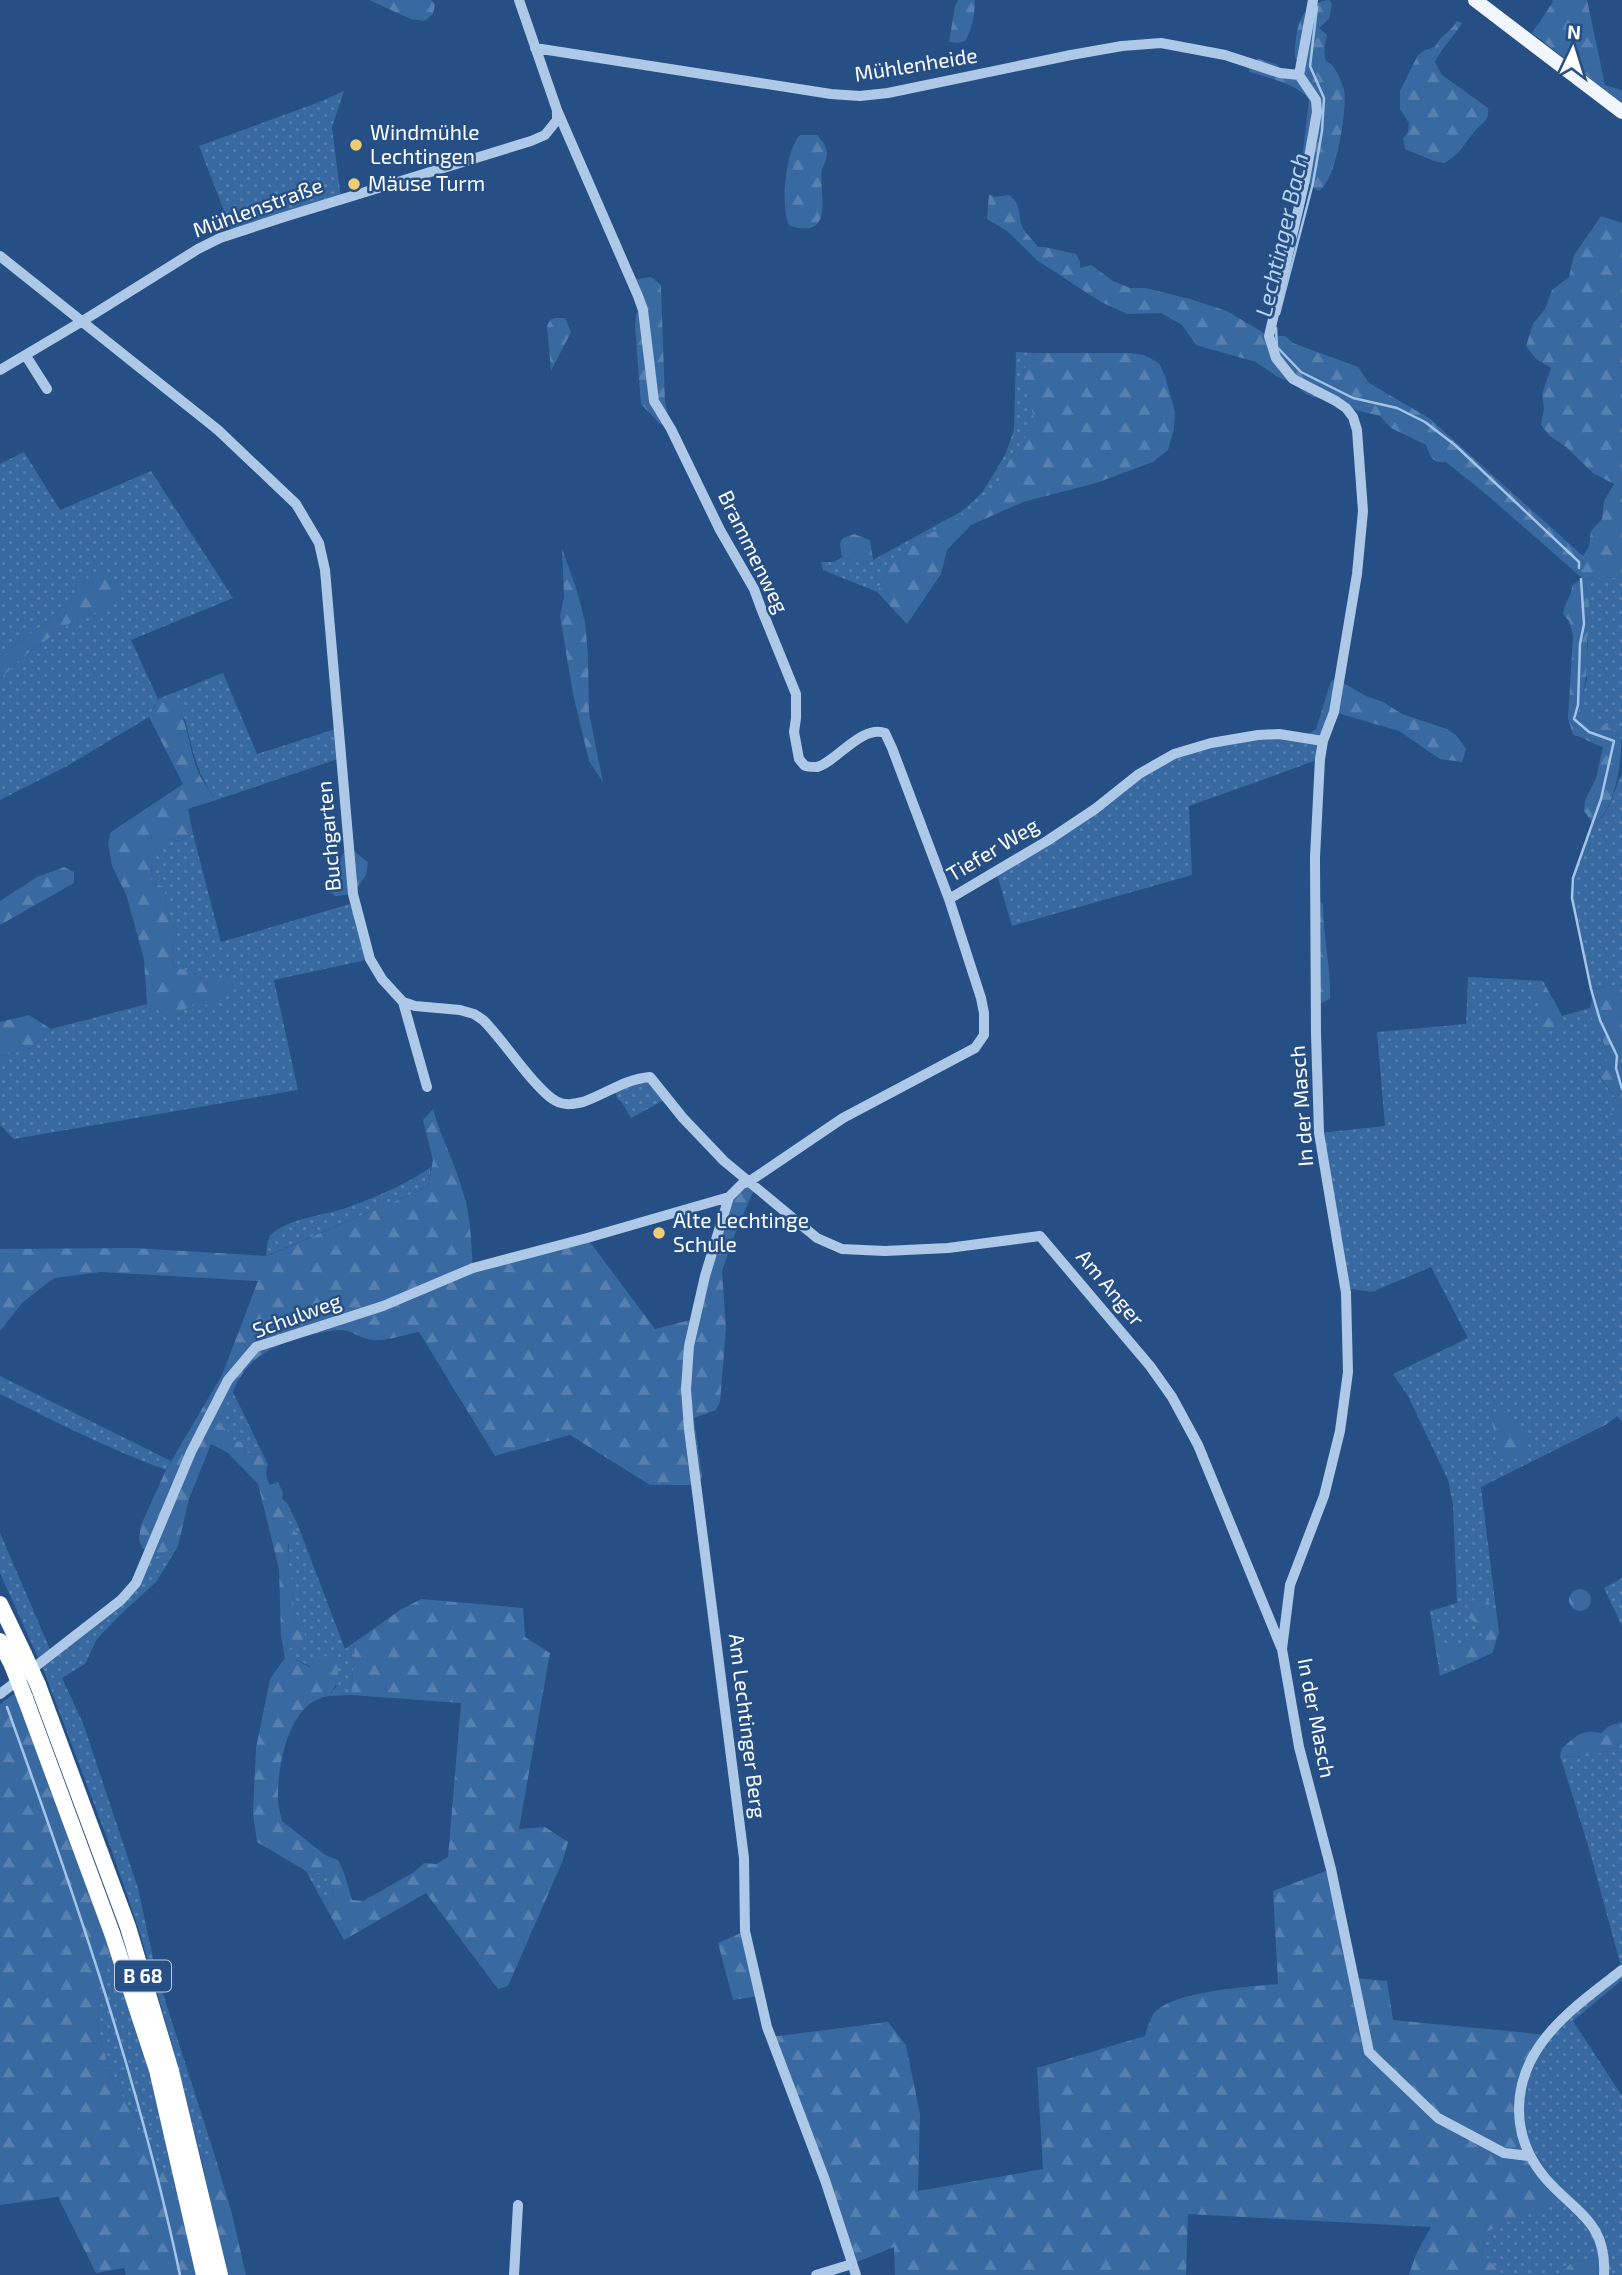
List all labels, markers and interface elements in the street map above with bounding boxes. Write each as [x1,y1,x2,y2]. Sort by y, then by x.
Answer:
north arrow [1538,14,1608,84]
text: N [1567,20,1582,43]
street label: Mühlenheide [852,41,979,86]
place label: Windmühle Lechtingen [370,119,479,168]
marker: Windmühle Lechtingen [348,137,364,153]
water label: Lechtinger Bach [1249,150,1313,319]
place label: Mäuse Turm [368,170,485,195]
street label: Mühlenstraße [189,172,326,242]
marker: Mäuse Turm [346,176,362,192]
street label: Brammenweg [714,486,795,617]
street label: Buchgarten [310,780,345,892]
street label: Tiefer Weg [942,811,1043,886]
street label: In der Masch [1284,1045,1317,1168]
place label: Alte Lechtinge Schule [673,1207,809,1256]
marker: Alte Lechtinge Schule [651,1225,667,1241]
street label: Am Anger [1072,1244,1151,1331]
street label: Schulweg [249,1287,344,1342]
street label: Am Lechtinger Berg [725,1632,772,1820]
street label: In der Masch [1294,1656,1341,1780]
road number: B 68 [115,1960,171,1992]

